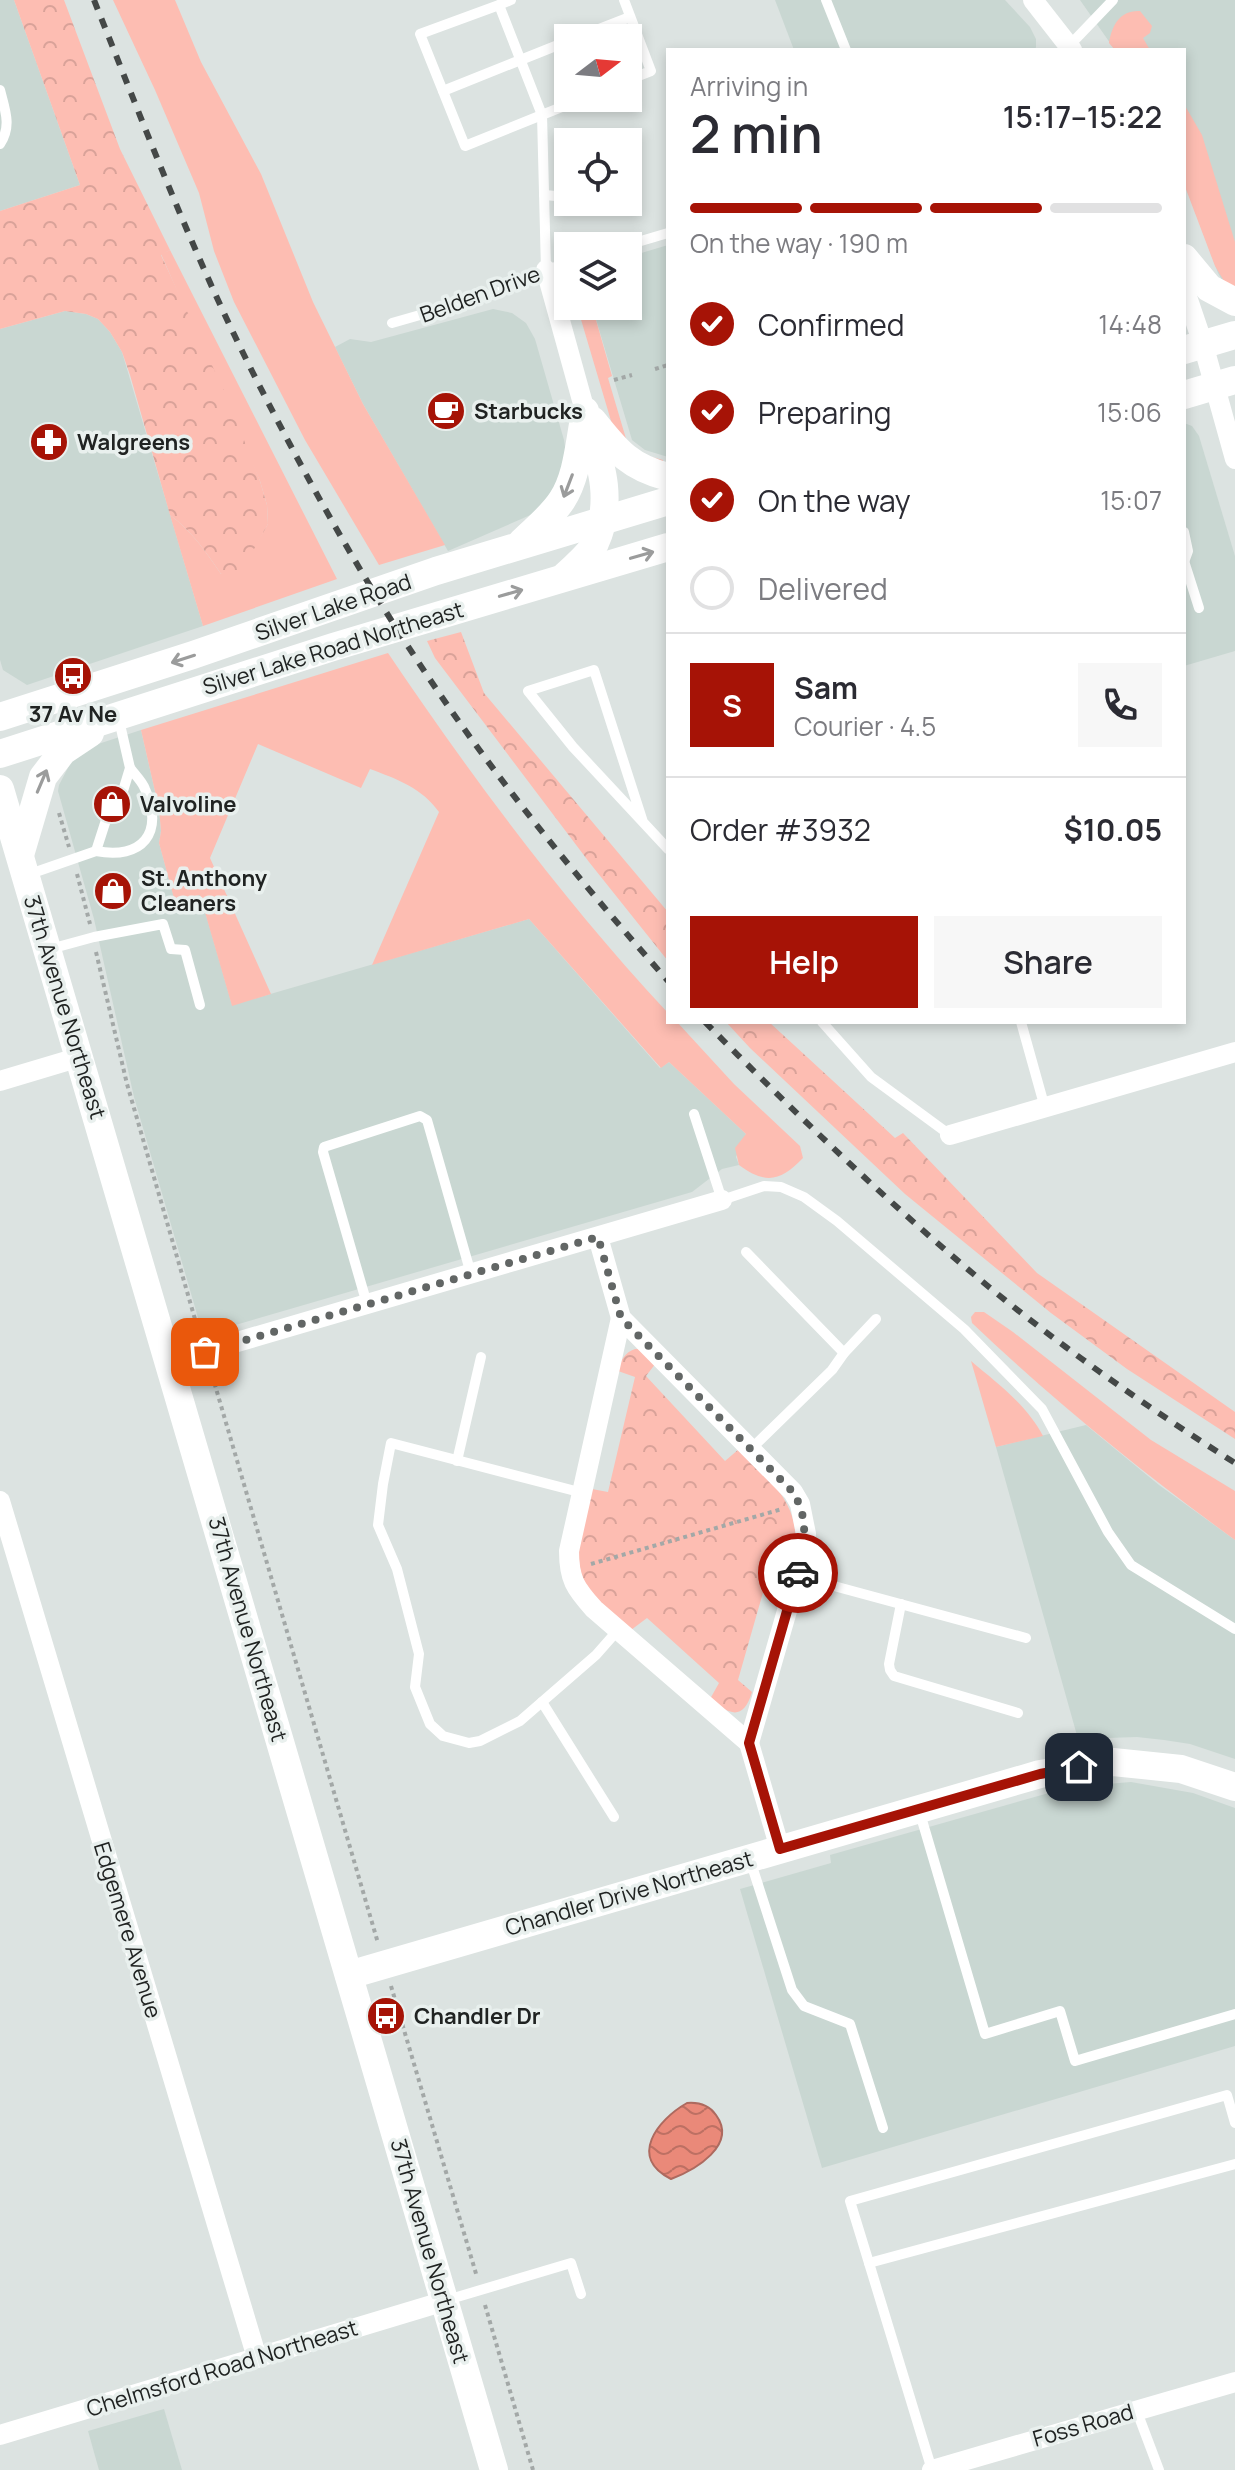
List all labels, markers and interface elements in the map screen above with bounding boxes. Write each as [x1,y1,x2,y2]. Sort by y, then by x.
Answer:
north arrow [554,24,642,112]
map controls [554,24,642,320]
text: Arriving in [690,68,808,104]
text: 15:17–15:22 [1003,96,1162,137]
text: 2 min [690,98,823,169]
button: locate [554,128,642,216]
text: On the way · 190 m [690,225,908,261]
button: layers [554,232,642,320]
street label: Belden Drive [416,258,544,330]
icon: check [690,302,734,346]
text: Confirmed [758,304,905,345]
text: 14:48 [1098,306,1162,342]
cafe icon: Starbucks [425,390,467,432]
icon: check [690,390,734,434]
text: Preparing [758,392,892,433]
text: 15:06 [1097,394,1162,430]
place label: Starbucks [474,396,583,426]
pharmacy icon: Walgreens [28,421,70,463]
place label: Walgreens [77,427,190,457]
one-way arrow [560,473,574,498]
icon: check [690,478,734,522]
text: On the way [758,480,911,521]
text: 15:07 [1100,482,1162,518]
one-way arrow [629,547,654,561]
street label: Silver Lake Road [251,566,415,648]
text: Delivered [758,568,888,609]
one-way arrow [498,585,523,599]
street label: Silver Lake Road Northeast [199,594,467,702]
one-way arrow [171,652,196,667]
bus stop icon: 37 Av Ne [52,655,94,697]
button: phone [1078,663,1162,747]
text: Sam [794,667,858,708]
text: S [722,685,742,726]
place label: 37 Av Ne [29,699,117,729]
text: Courier · 4.5 [794,708,936,744]
one-way arrow [36,769,51,794]
shop icon: Valvoline [91,783,133,825]
place label: Valvoline [140,789,236,819]
text: Order #3932 [690,809,871,850]
text: $10.05 [1064,809,1162,850]
place label: St. Anthony Cleaners [141,863,268,918]
shop icon: St. Anthony Cleaners [92,870,134,912]
street label: 37th Avenue Northeast [17,892,113,1123]
button: Help [690,916,918,1008]
button: Share [934,916,1162,1008]
pin [171,1318,239,1386]
icon: bag [183,1330,227,1374]
street label: 37th Avenue Northeast [202,1513,294,1745]
courier [758,1533,838,1613]
icon: car [776,1551,820,1595]
pin [1045,1733,1113,1801]
icon: home [1057,1745,1101,1789]
street label: Edgemere Avenue [87,1838,169,2022]
street label: Chandler Drive Northeast [502,1843,757,1943]
bus stop icon: Chandler Dr [365,1995,407,2037]
place label: Chandler Dr [414,2001,541,2031]
street label: 37th Avenue Northeast [384,2135,476,2367]
street label: Chelmsford Road Northeast [83,2312,361,2424]
street label: Foss Road [1029,2396,1137,2454]

